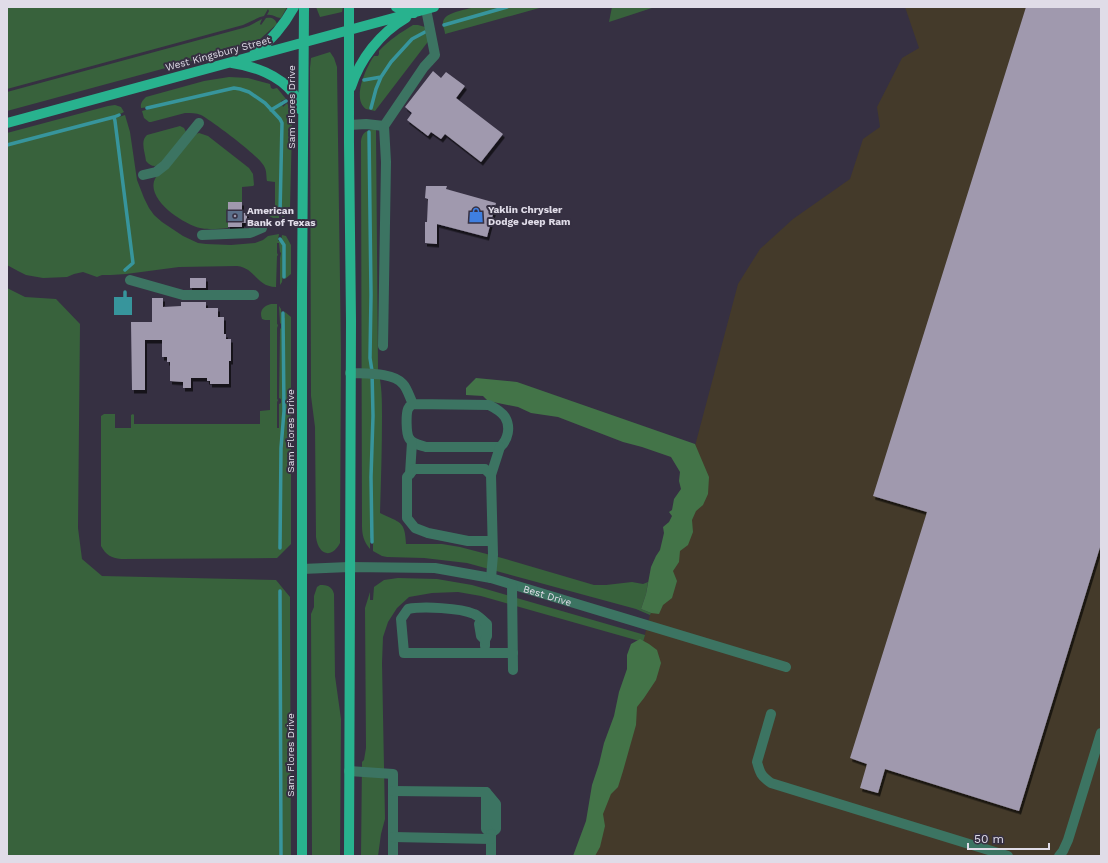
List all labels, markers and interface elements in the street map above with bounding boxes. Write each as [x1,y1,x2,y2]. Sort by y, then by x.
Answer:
street label: West Kingsbury Street [164,34,273,73]
street label: Sam Flores Drive [286,65,297,149]
place label: Yaklin Chrysler Dodge Jeep Ram [488,204,570,227]
place label: American Bank of Texas [247,205,316,228]
shop icon: Yaklin Chrysler Dodge Jeep Ram [467,206,485,224]
bank icon: American Bank of Texas [226,207,244,225]
street label: Sam Flores Drive [285,389,296,473]
street label: Best Drive [522,583,573,608]
street label: Sam Flores Drive [285,713,296,797]
scale bar [968,825,1049,851]
text: 50 m [974,832,1004,846]

